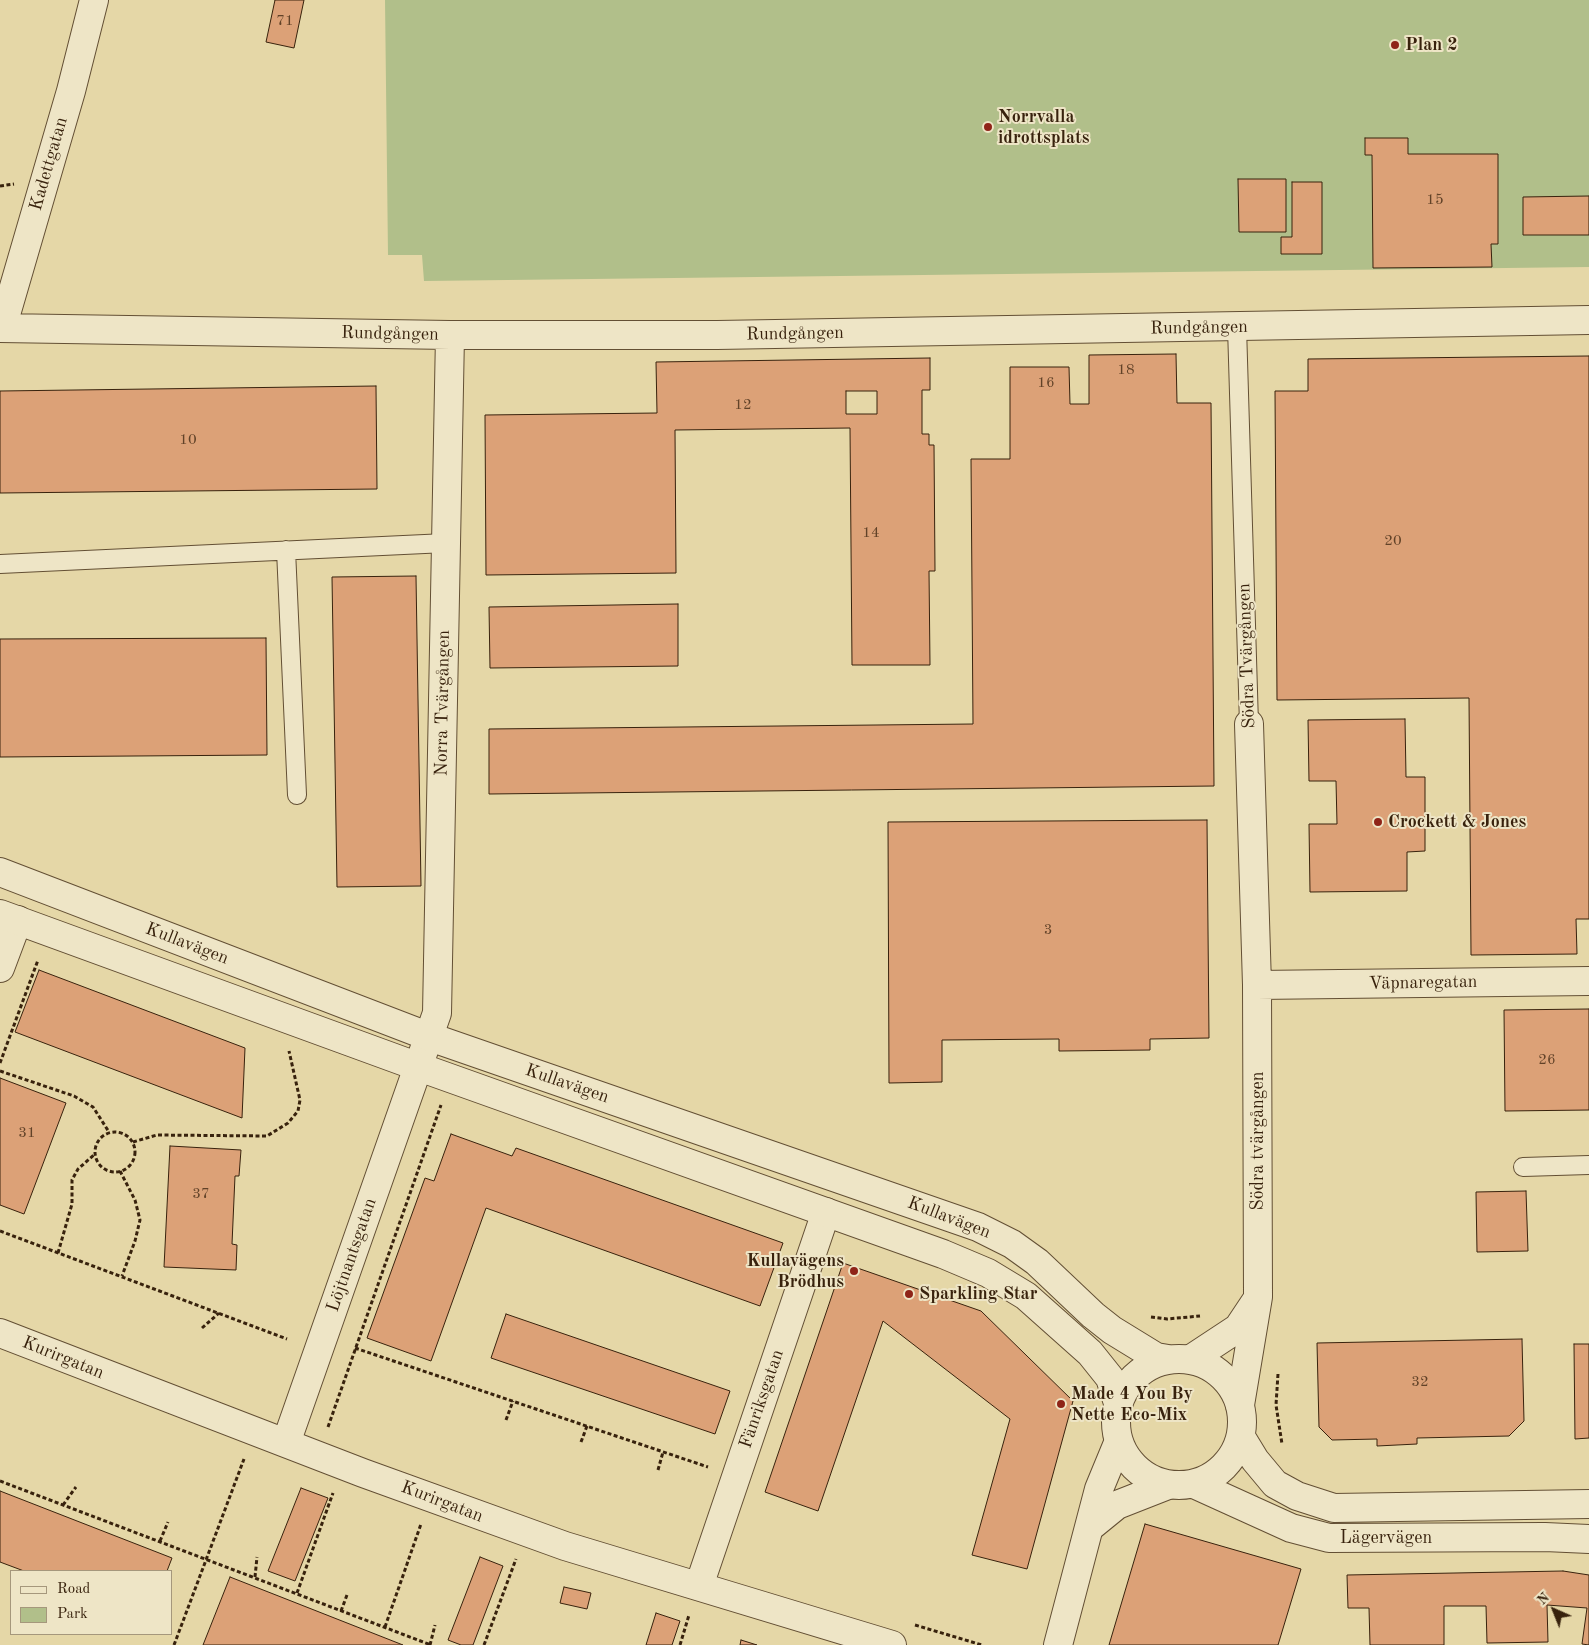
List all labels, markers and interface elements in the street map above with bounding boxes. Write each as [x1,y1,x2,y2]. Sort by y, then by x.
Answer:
house number: 71 [276,12,294,30]
place label: Plan 2 [1405,34,1458,56]
marker: Plan 2 [1389,39,1401,51]
place label: Norrvalla idrottsplats [998,106,1090,148]
street label: Kadettgatan [25,115,73,213]
marker: Norrvalla idrottsplats [982,121,994,133]
house number: 15 [1426,191,1444,209]
street label: Rundgången [1150,316,1248,340]
street label: Rundgången [341,322,439,346]
street label: Rundgången [746,322,844,346]
house number: 18 [1117,361,1135,379]
house number: 16 [1037,374,1055,392]
house number: 12 [734,396,752,414]
house number: 10 [179,431,197,449]
house number: 14 [862,524,880,542]
house number: 20 [1384,532,1402,550]
street label: Södra Tvärgången [1234,583,1260,729]
street label: Norra Tvärgången [431,630,455,776]
place label: Crockett & Jones [1388,811,1526,833]
marker: Crockett & Jones [1372,816,1384,828]
street label: Kullavägen [142,918,232,970]
house number: 3 [1044,921,1052,939]
street label: Väpnaregatan [1368,971,1478,995]
house number: 26 [1538,1051,1556,1069]
street label: Kullavägen [522,1060,612,1108]
street label: Södra tvärgången [1247,1072,1269,1210]
house number: 31 [18,1124,36,1142]
house number: 37 [192,1185,210,1203]
street label: Kullavägen [904,1192,994,1244]
street label: Löjtnantsgatan [322,1195,382,1315]
place label: Kullavägens Brödhus [747,1250,844,1292]
marker: Kullavägens Brödhus [848,1265,860,1277]
place label: Sparkling Star [919,1283,1038,1305]
marker: Sparkling Star [903,1288,915,1300]
street label: Kurirgatan [19,1332,107,1384]
street label: Fänriksgatan [735,1347,789,1451]
house number: 32 [1411,1373,1429,1391]
place label: Made 4 You By Nette Eco-Mix [1071,1383,1193,1426]
marker: Made 4 You By Nette Eco-Mix [1055,1398,1067,1410]
street label: Kurirgatan [398,1476,486,1528]
street label: Lägervägen [1340,1527,1432,1549]
legend [10,1570,172,1635]
text: Road [57,1582,90,1597]
north arrow [1529,1585,1579,1635]
text: N [1535,1590,1552,1608]
text: Park [57,1607,88,1622]

